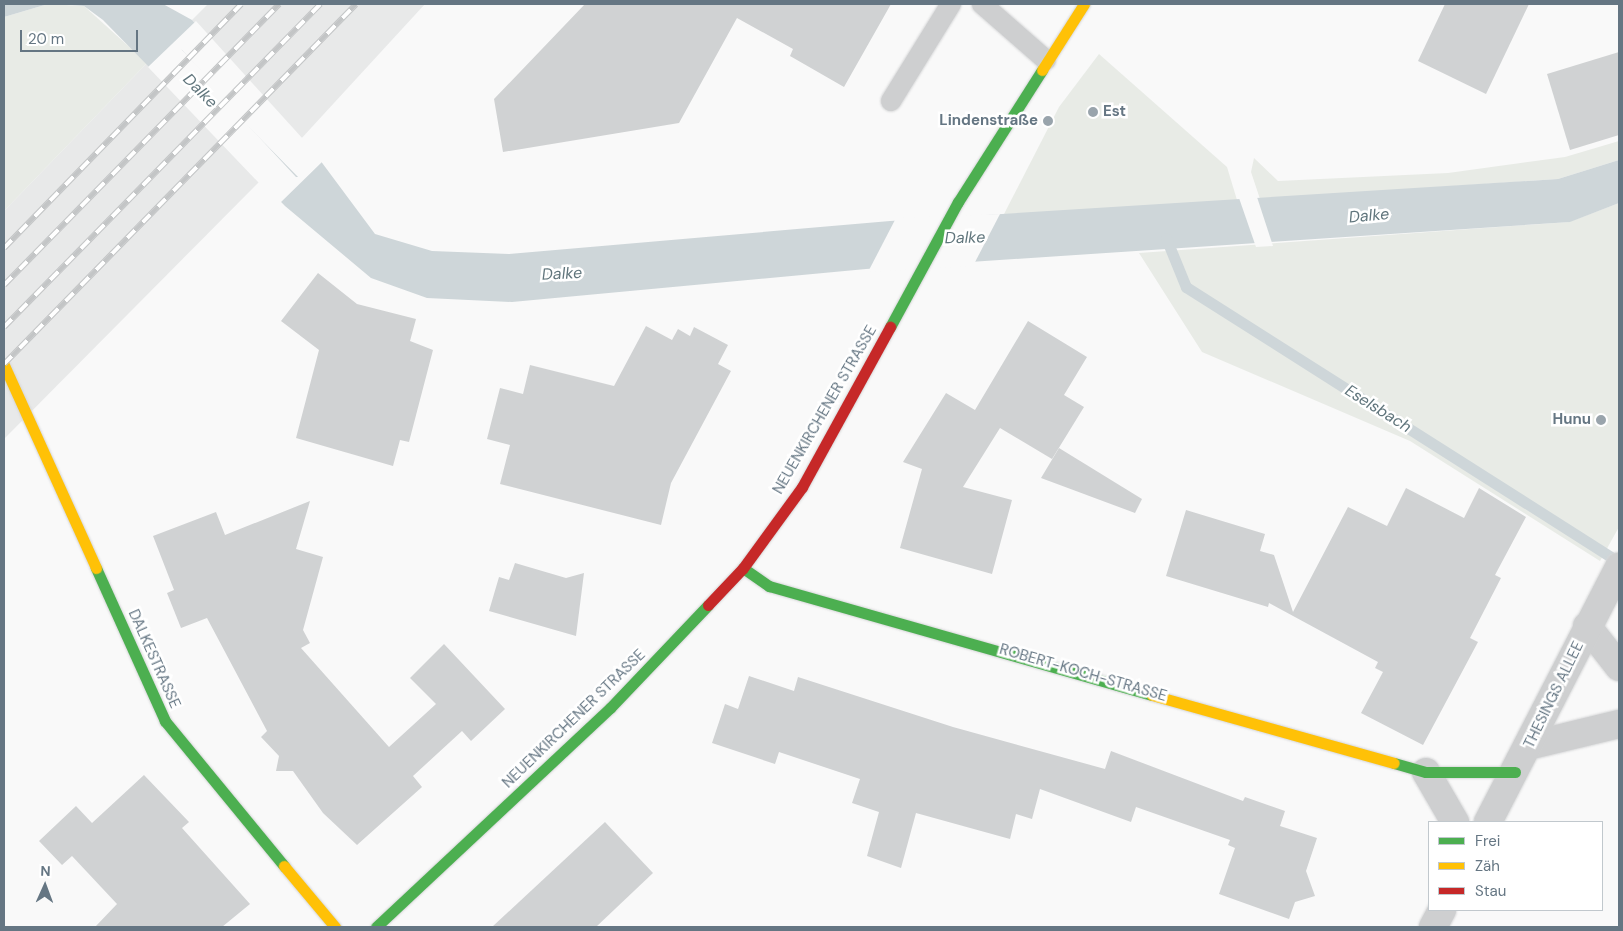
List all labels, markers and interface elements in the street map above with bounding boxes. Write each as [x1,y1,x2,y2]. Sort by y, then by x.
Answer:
scale bar [22,20,140,52]
text: 20 m [28,29,64,49]
water label: Dalke [179,70,221,112]
place label: Est [1103,103,1126,121]
marker: Est [1087,106,1099,118]
place label: Lindenstraße [939,112,1038,130]
marker: Lindenstraße [1042,115,1054,127]
water label: Dalke [1348,205,1390,227]
water label: Dalke [945,228,985,248]
water label: Dalke [541,263,583,285]
street label: NEUENKIRCHENER STRASSE [769,323,881,497]
water label: Eselsbach [1341,381,1415,437]
place label: Hunu [1553,411,1591,429]
marker: Hunu [1595,414,1607,426]
street label: DALKESTRASSE [124,607,184,711]
street label: THESINGS ALLEE [1520,639,1588,751]
street label: ROBERT-KOCH-STRASSE [997,640,1169,706]
street label: NEUENKIRCHENER STRASSE [499,646,649,792]
legend [1428,821,1603,911]
text: Frei [1475,831,1500,851]
text: Zäh [1475,856,1500,876]
north arrow [20,861,70,911]
text: N [40,862,51,880]
text: Stau [1475,881,1506,901]

